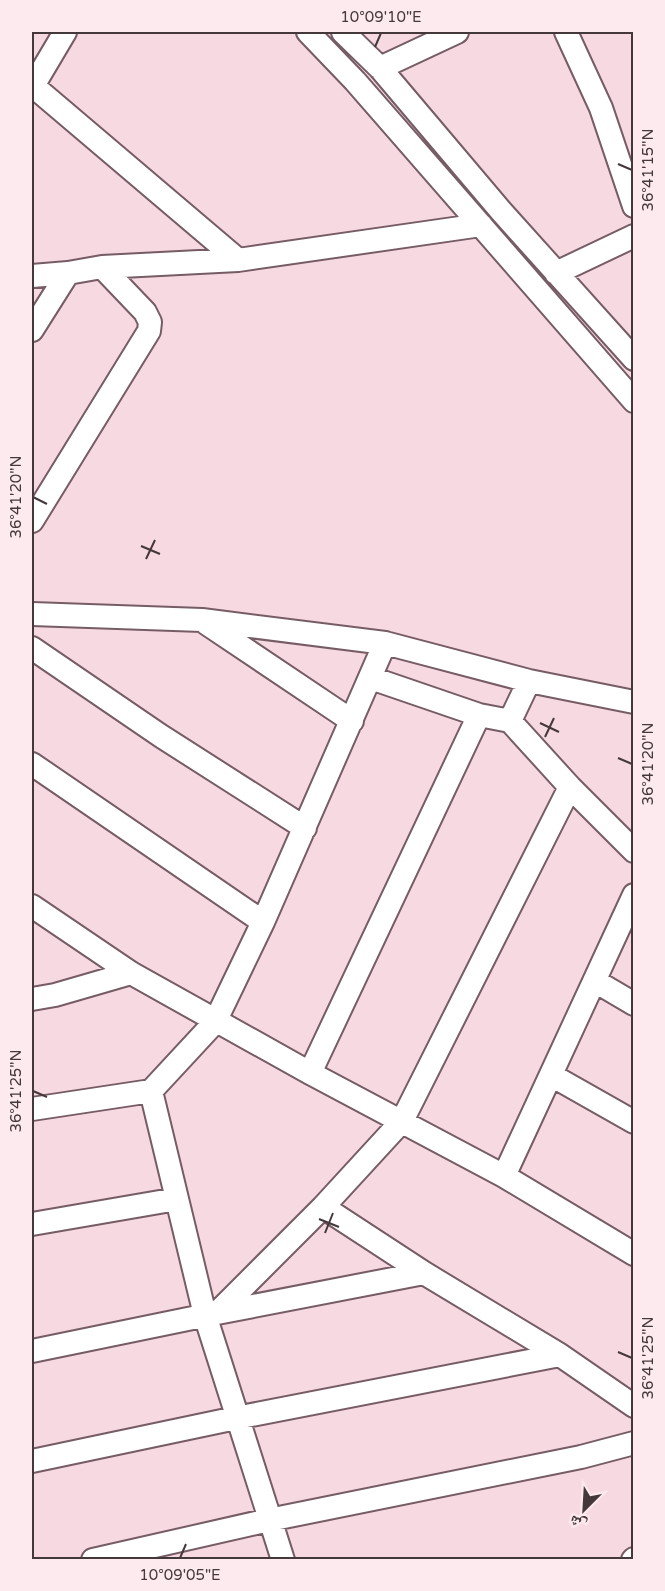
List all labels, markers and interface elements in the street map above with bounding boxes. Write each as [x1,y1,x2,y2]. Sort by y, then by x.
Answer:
text: 10°09'10"E [340,8,422,26]
text: 36°41'15"N [639,129,657,211]
text: 36°41'20"N [7,456,25,538]
text: 36°41'20"N [639,723,657,805]
text: 36°41'25"N [7,1050,25,1132]
text: 36°41'25"N [639,1317,657,1399]
north arrow [554,1480,614,1540]
text: ش [566,1510,590,1535]
text: 10°09'05"E [139,1566,221,1584]

